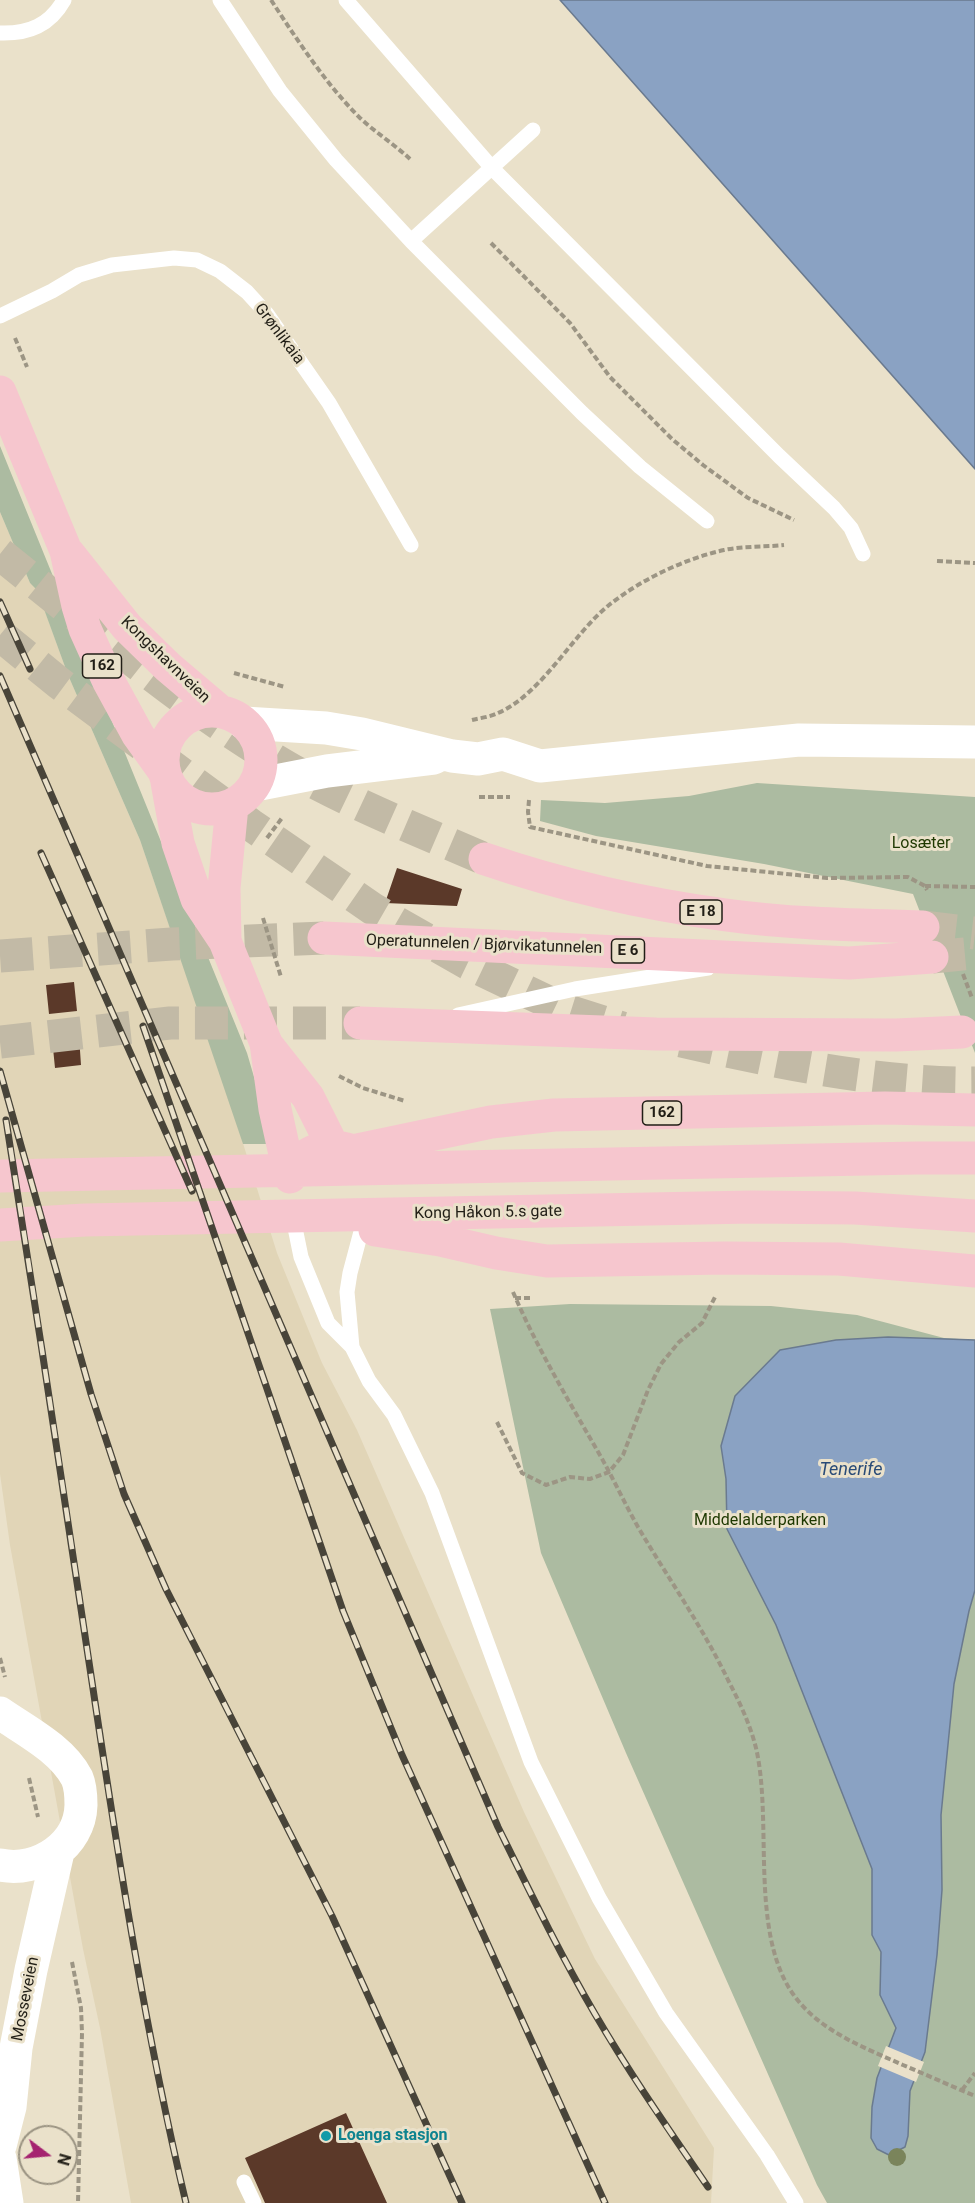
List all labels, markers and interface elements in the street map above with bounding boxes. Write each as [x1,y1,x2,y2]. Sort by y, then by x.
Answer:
street label: Grønlikaia [250,300,308,368]
street label: Kongshavnveien [116,613,214,707]
road number: 162 [82,654,122,678]
park label: Losæter [892,834,950,854]
road number: E 18 [680,900,722,924]
street label: Operatunnelen / Bjørvikatunnelen [365,931,603,959]
road number: E 6 [612,939,644,963]
road number: 162 [642,1101,682,1125]
street label: Kong Håkon 5.s gate [414,1202,562,1224]
water label: Tenerife [820,1459,882,1481]
park label: Middelalderparken [694,1511,826,1531]
street label: Mosseveien [8,1955,44,2043]
north arrow [18,2125,78,2185]
place label: Loenga stasjon [338,2126,448,2146]
marker: Loenga stasjon [319,2129,333,2143]
text: N [53,2151,75,2168]

